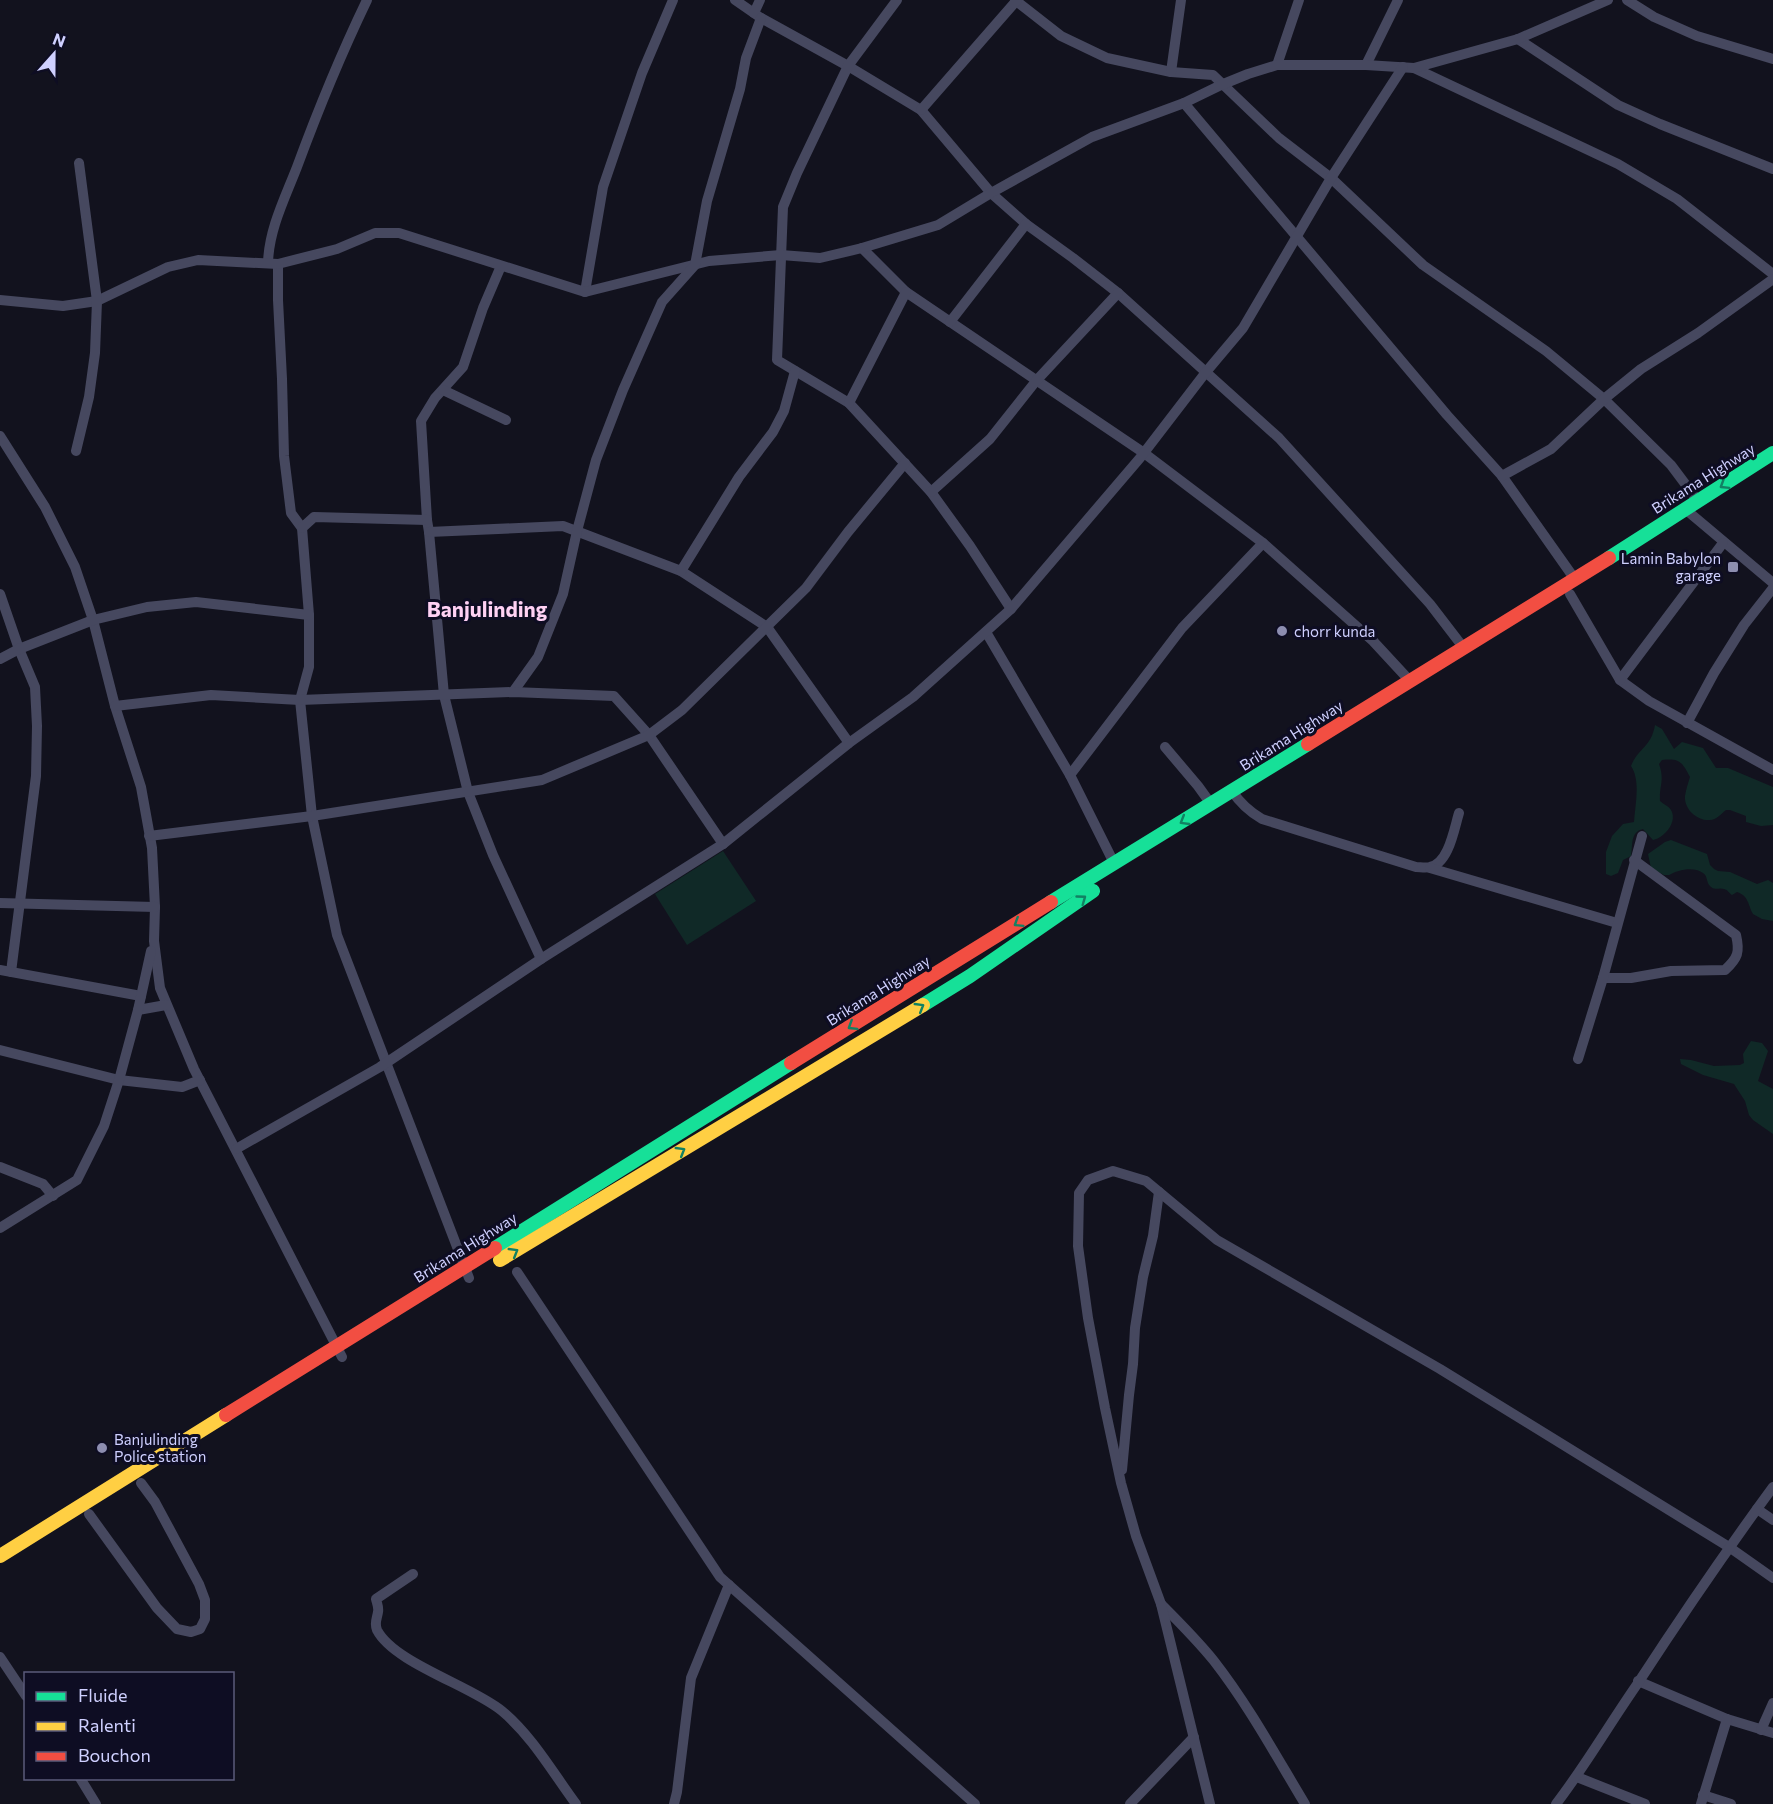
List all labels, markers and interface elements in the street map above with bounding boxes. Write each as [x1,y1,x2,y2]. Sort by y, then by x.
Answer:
north arrow [24,24,84,84]
text: N [51,29,69,51]
street label: Brikama Highway [1648,439,1758,517]
one-way arrow [1719,477,1730,488]
place label: Lamin Babylon garage [1621,549,1721,584]
marker: Lamin Babylon garage [1726,560,1740,574]
district label: Banjulinding [427,596,548,621]
place label: chorr kunda [1294,622,1375,640]
marker: chorr kunda [1275,624,1289,638]
street label: Brikama Highway [1236,696,1346,774]
one-way arrow [1180,813,1190,825]
one-way arrow [1075,895,1086,906]
one-way arrow [1014,916,1024,928]
street label: Brikama Highway [823,951,933,1029]
one-way arrow [914,1002,924,1014]
one-way arrow [848,1018,858,1030]
one-way arrow [675,1147,685,1159]
street label: Brikama Highway [410,1208,520,1286]
one-way arrow [508,1247,518,1259]
place label: Banjulinding Police station [114,1430,206,1465]
marker: Banjulinding Police station [95,1441,109,1455]
legend [24,1672,234,1780]
text: Fluide [78,1684,127,1706]
text: Ralenti [78,1714,136,1736]
text: Bouchon [78,1744,151,1766]

